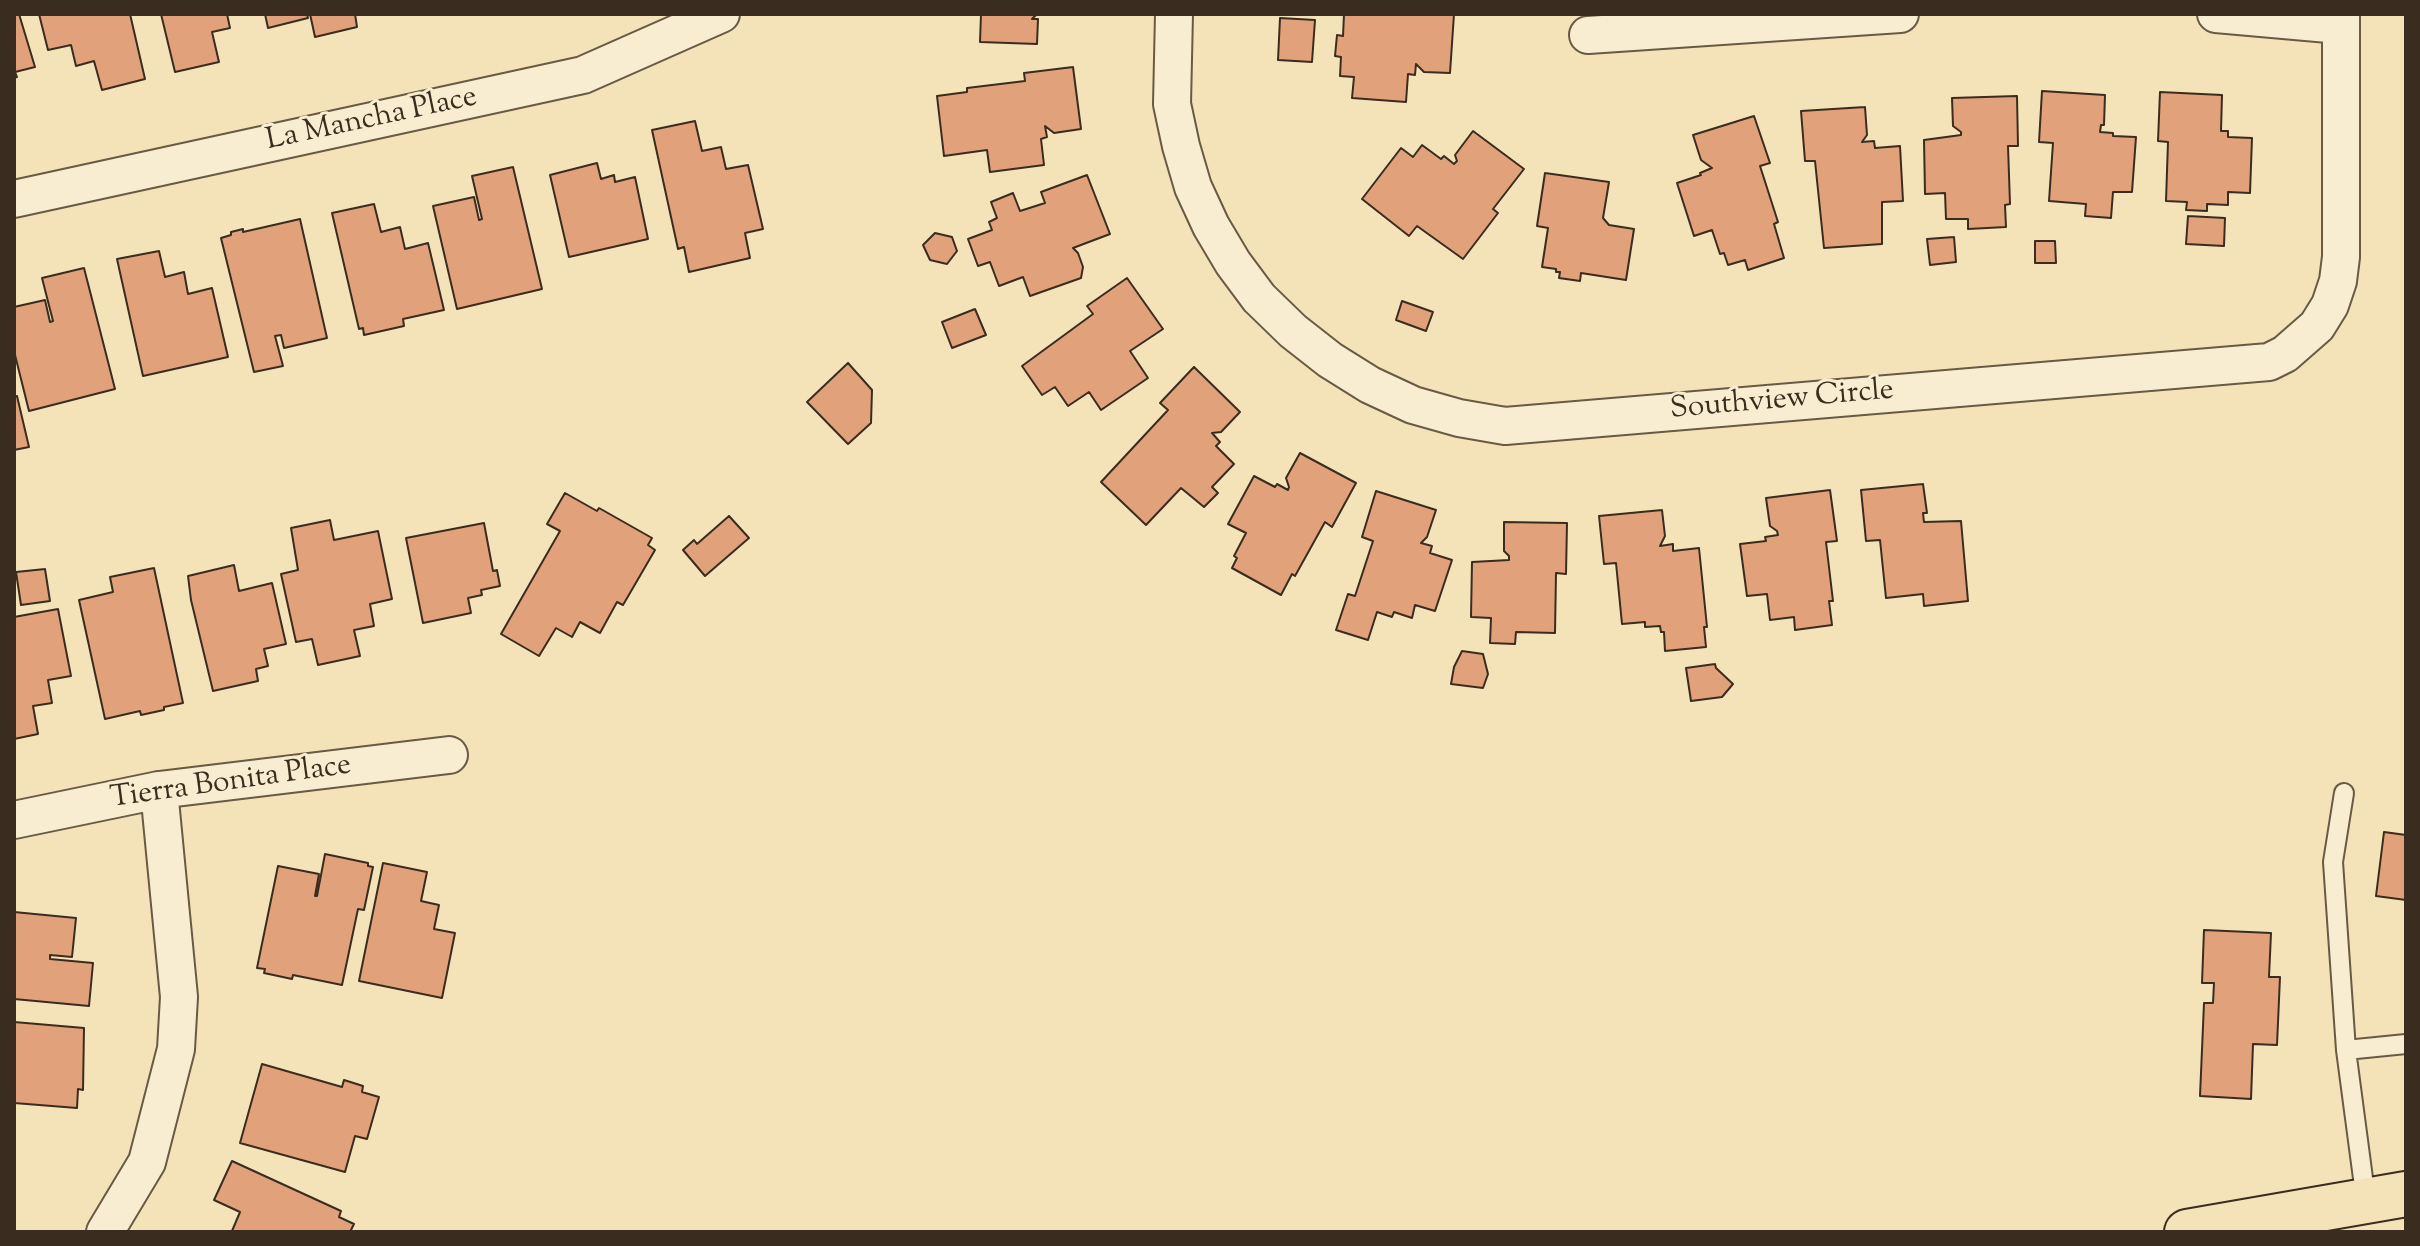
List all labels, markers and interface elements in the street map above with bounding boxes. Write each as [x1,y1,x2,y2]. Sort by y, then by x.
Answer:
street label: La Mancha Place [263,81,481,161]
street label: Southview Circle [1669,374,1895,430]
street label: Tierra Bonita Place [108,749,354,819]

